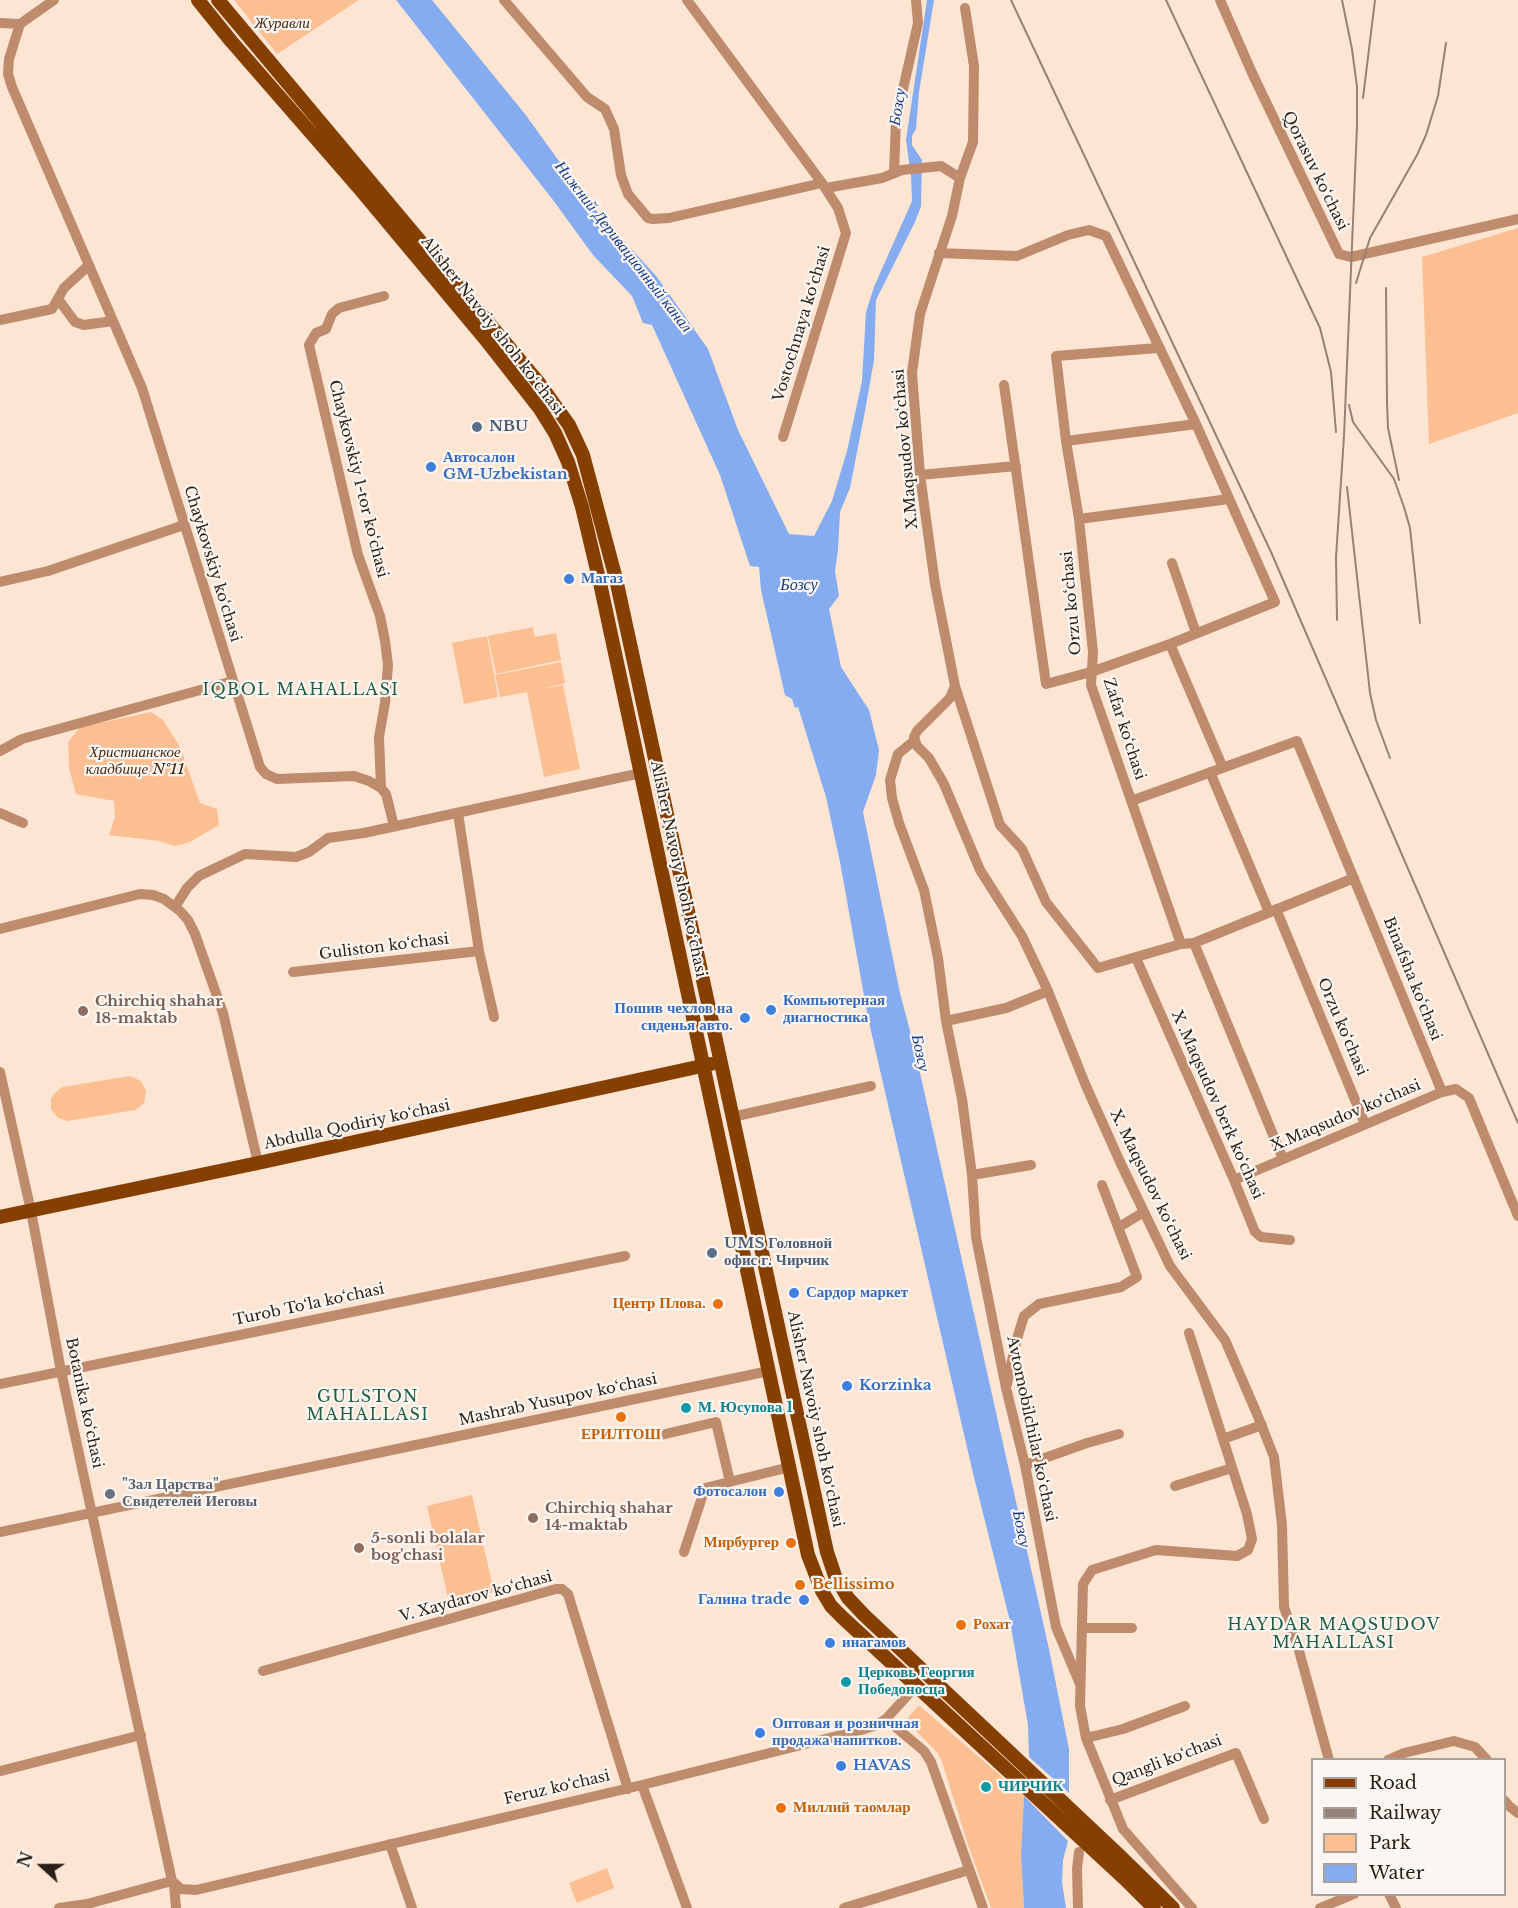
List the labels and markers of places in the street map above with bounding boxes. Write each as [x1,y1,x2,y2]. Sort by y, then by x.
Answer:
place label: NBU [489,418,528,436]
marker: NBU [470,420,484,434]
place label: Автосалон GM-Uzbekistan [443,449,568,484]
marker: Автосалон GM-Uzbekistan [424,460,438,474]
place label: Магаз [581,570,623,588]
marker: Магаз [562,572,576,586]
place label: Компьютерная диагностика [783,992,885,1027]
place label: Chirchiq shahar 18-maktab [95,993,223,1028]
place label: Пошив чехлов на сиденья авто. [614,1000,733,1035]
marker: Компьютерная диагностика [764,1003,778,1017]
marker: Chirchiq shahar 18-maktab [76,1004,90,1018]
marker: Пошив чехлов на сиденья авто. [738,1011,752,1025]
place label: UMS Головной офис г. Чирчик [724,1235,832,1270]
marker: UMS Головной офис г. Чирчик [705,1246,719,1260]
place label: Сардор маркет [806,1284,908,1302]
marker: Сардор маркет [787,1286,801,1300]
place label: Центр Плова. [612,1295,706,1313]
marker: Центр Плова. [711,1297,725,1311]
place label: Korzinka [859,1377,932,1395]
marker: Korzinka [840,1379,854,1393]
place label: М. Юсупова 1 [698,1399,793,1417]
marker: М. Юсупова 1 [679,1401,693,1415]
marker: ЕРИЛТОШ [614,1410,628,1424]
place label: ЕРИЛТОШ [581,1426,661,1444]
place label: "Зал Царства" Свидетелей Иеговы [122,1476,257,1511]
place label: Фотосалон [693,1483,767,1501]
marker: Фотосалон [772,1485,786,1499]
marker: "Зал Царства" Свидетелей Иеговы [103,1487,117,1501]
place label: Chirchiq shahar 14-maktab [545,1500,673,1535]
marker: Chirchiq shahar 14-maktab [526,1511,540,1525]
place label: 5-sonli bolalar bog'chasi [371,1530,485,1565]
place label: Мирбургер [703,1534,779,1552]
marker: Мирбургер [784,1536,798,1550]
marker: 5-sonli bolalar bog'chasi [352,1541,366,1555]
place label: Bellissimo [812,1576,895,1594]
marker: Bellissimo [793,1578,807,1592]
place label: Галина trade [698,1591,792,1609]
marker: Галина trade [797,1593,811,1607]
place label: Рохат [973,1616,1011,1634]
marker: Рохат [954,1618,968,1632]
place label: инагамов [842,1634,906,1652]
marker: инагамов [823,1636,837,1650]
place label: Церковь Георгия Победоносца [858,1664,975,1699]
marker: Церковь Георгия Победоносца [839,1675,853,1689]
place label: Оптовая и розничная продажа напитков. [772,1715,919,1750]
marker: Оптовая и розничная продажа напитков. [753,1726,767,1740]
place label: HAVAS [853,1757,911,1775]
marker: HAVAS [834,1759,848,1773]
place label: ЧИРЧИК [998,1778,1063,1796]
marker: ЧИРЧИК [979,1780,993,1794]
place label: Миллий таомлар [793,1799,911,1817]
marker: Миллий таомлар [774,1801,788,1815]

